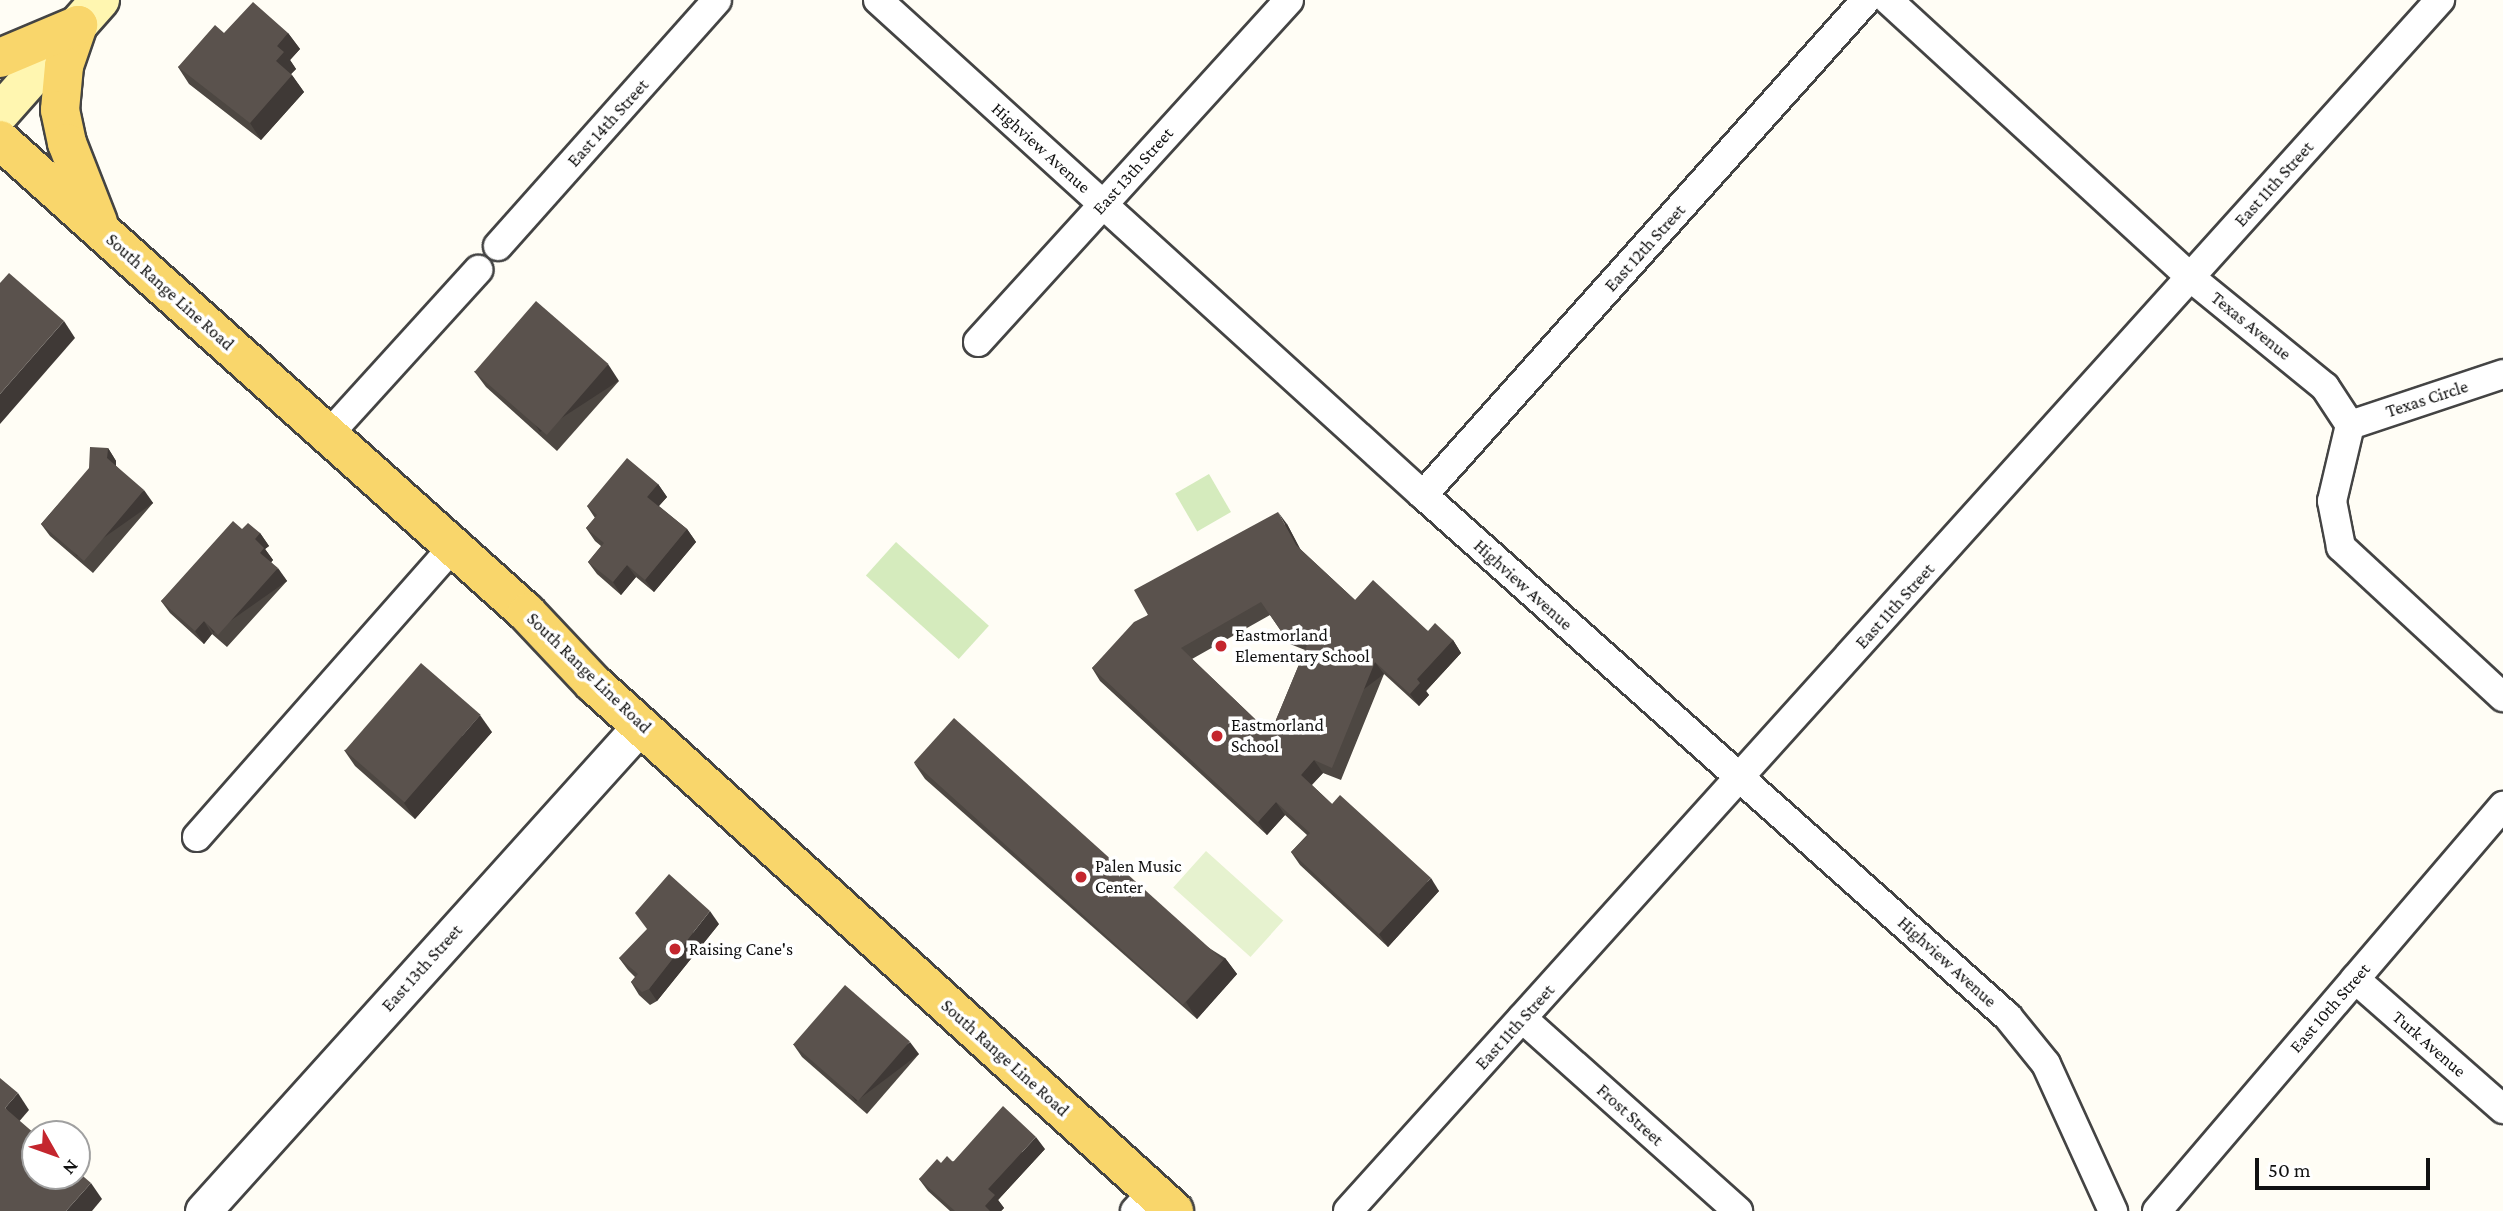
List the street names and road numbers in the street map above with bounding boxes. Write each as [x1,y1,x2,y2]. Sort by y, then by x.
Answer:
street label: East 14th Street [563,75,653,171]
street label: Highview Avenue [987,98,1095,198]
street label: East 13th Street [1088,123,1178,219]
street label: East 11th Street [2230,137,2318,231]
street label: East 12th Street [1600,200,1690,296]
street label: South Range Line Road [102,229,238,355]
street label: Texas Avenue [2207,287,2295,365]
street label: Texas Circle [2383,376,2471,422]
street label: Highview Avenue [1469,535,1577,635]
street label: East 11th Street [1851,559,1939,653]
street label: South Range Line Road [522,608,656,738]
street label: Highview Avenue [1893,912,2001,1012]
street label: East 13th Street [377,920,467,1016]
street label: East 10th Street [2285,959,2375,1057]
street label: East 11th Street [1471,980,1559,1074]
street label: South Range Line Road [937,995,1073,1121]
street label: Turk Avenue [2388,1006,2470,1082]
street label: Frost Street [1592,1079,1668,1151]

